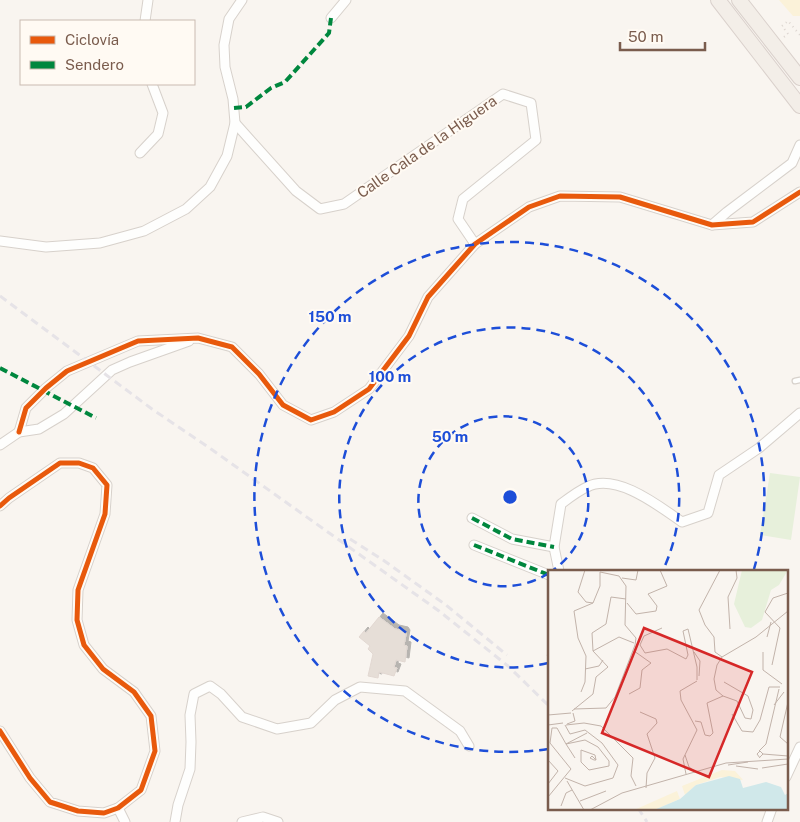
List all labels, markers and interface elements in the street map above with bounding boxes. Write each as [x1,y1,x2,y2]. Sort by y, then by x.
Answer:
legend [20,20,195,85]
scale bar [620,20,705,52]
text: 50 m [628,28,663,45]
text: Ciclovía [65,31,119,48]
text: Sendero [65,56,124,73]
street label: Calle Cala de la Higuera [354,92,500,201]
text: 150 m [308,308,352,325]
text: 100 m [369,368,411,385]
text: 50 m [432,428,468,445]
centre of rings [501,488,519,506]
inset map [548,570,788,810]

